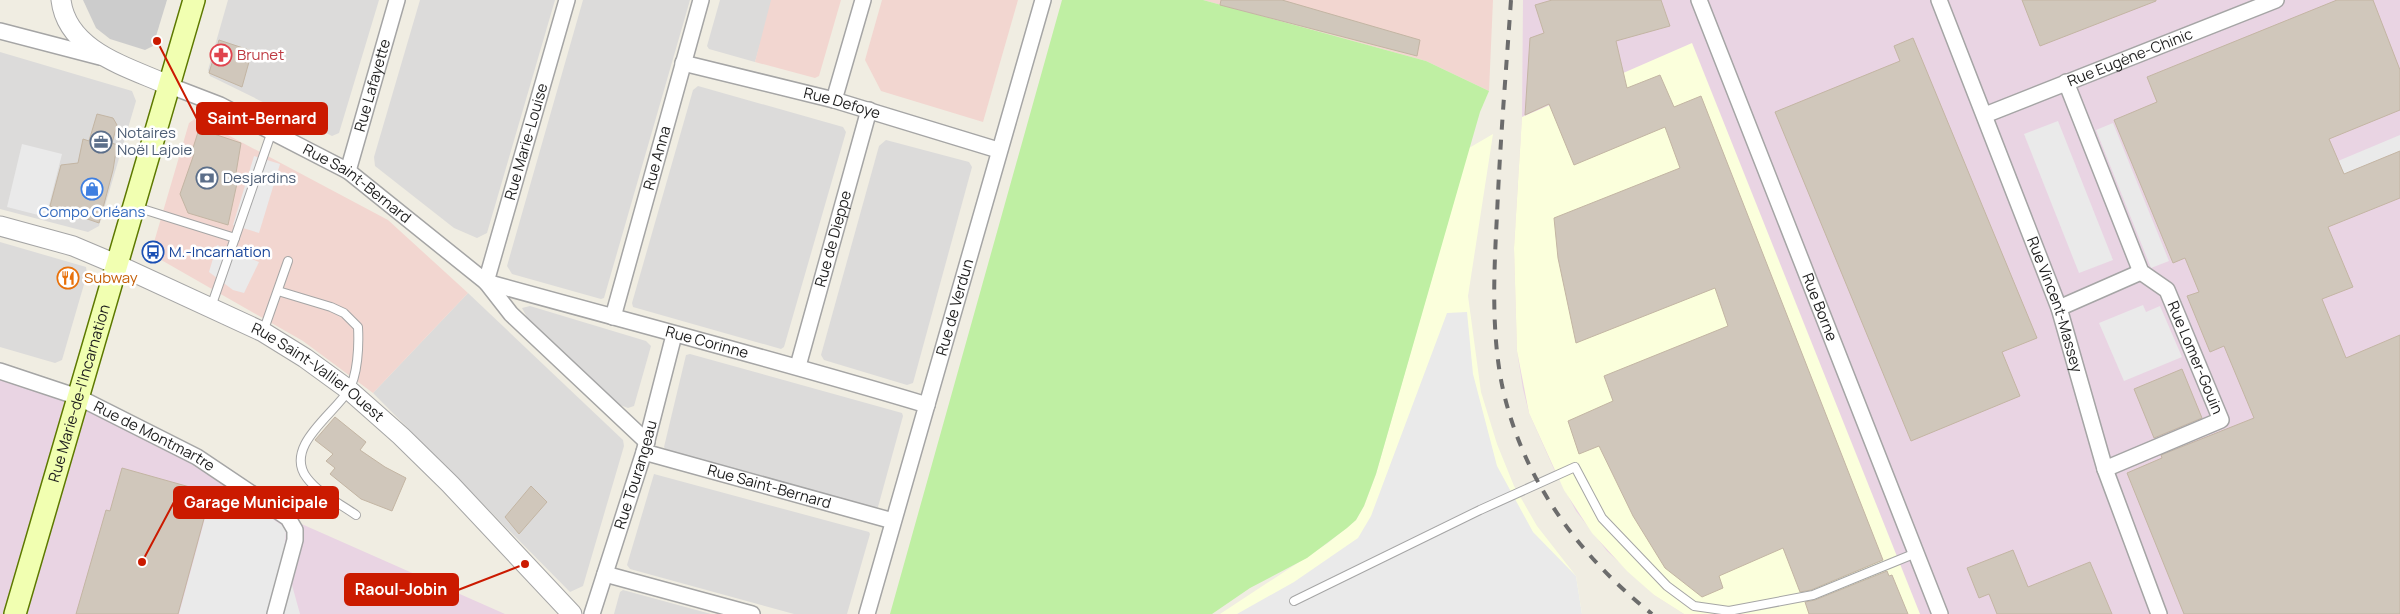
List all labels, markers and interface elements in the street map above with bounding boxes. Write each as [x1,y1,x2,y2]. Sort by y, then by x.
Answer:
street label: Rue Eugène-Chinic [2064,23,2196,91]
street label: Rue Lafayette [349,36,395,134]
pharmacy icon: Brunet [209,43,233,67]
place label: Brunet [237,44,284,65]
street label: Rue Marie-Louise [499,80,553,202]
street label: Rue Defoye [802,82,883,124]
callout: Saint-Bernard [197,103,327,134]
text: Saint-Bernard [207,107,317,129]
place label: Notaires Noël Lajoie [117,122,193,160]
street label: Rue Anna [638,123,676,192]
office icon: Notaires Noël Lajoie [89,130,113,154]
street label: Rue Saint-Bernard [300,139,416,228]
bank icon: Desjardins [195,166,219,190]
place label: Desjardins [223,167,296,188]
shop icon: Compo Orléans [80,177,104,201]
street label: Rue de Dieppe [809,188,856,289]
place label: Compo Orléans [39,201,145,222]
street label: Rue Vincent-Massey [2022,233,2088,375]
bus stop icon: M.-Incarnation [141,240,165,264]
place label: M.-Incarnation [169,241,271,262]
street label: Rue de Verdun [931,256,978,358]
restaurant icon: Subway [56,266,80,290]
place label: Subway [84,267,138,288]
street label: Rue Borne [1797,270,1843,344]
street label: Rue Lomer-Gouin [2163,298,2228,417]
street label: Rue Marie-de-l'Incarnation [43,302,115,485]
street label: Rue Saint-Vallier Ouest [248,317,389,426]
street label: Rue Corinne [663,320,751,363]
street label: Rue de Montmartre [90,396,219,476]
street label: Rue Tourangeau [609,418,662,532]
street label: Rue Saint-Bernard [705,459,834,513]
callout: Garage Municipale [174,487,338,518]
text: Garage Municipale [184,491,328,513]
callout: Raoul-Jobin [345,574,458,605]
text: Raoul-Jobin [355,578,447,600]

